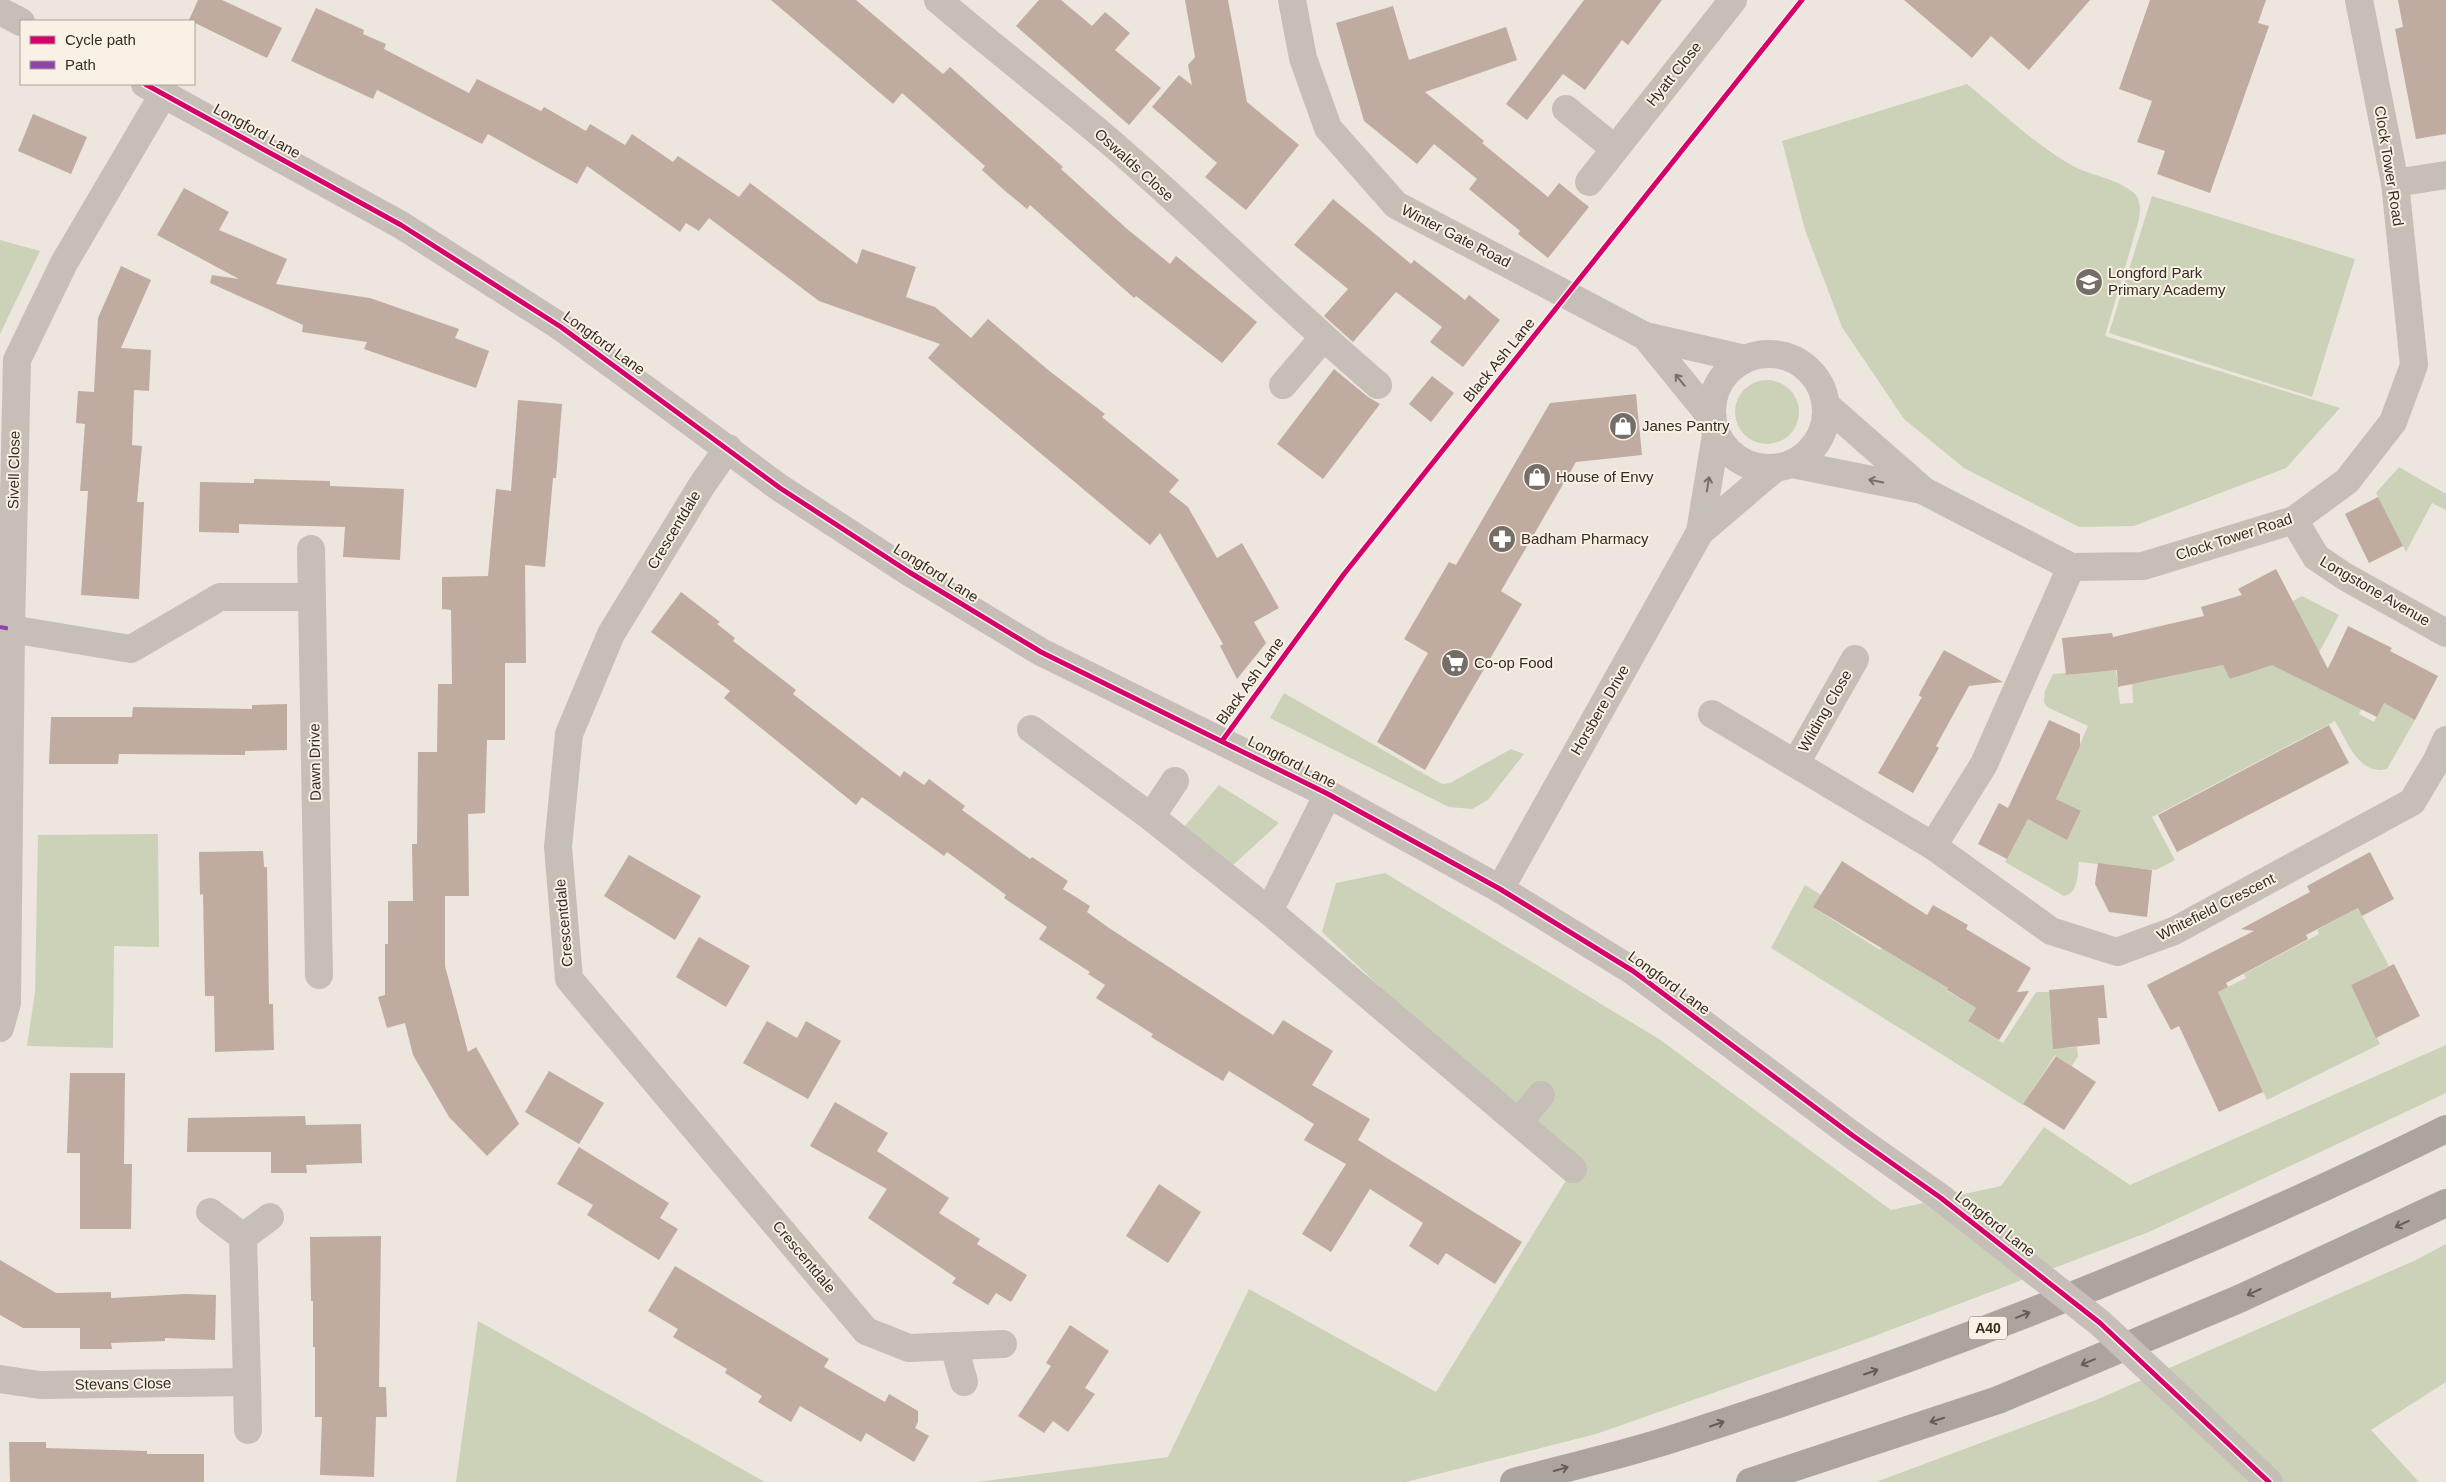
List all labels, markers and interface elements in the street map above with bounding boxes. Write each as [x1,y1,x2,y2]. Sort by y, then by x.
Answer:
legend [20,20,195,85]
text: Cycle path [65,31,136,48]
street label: Hyatt Close [1643,38,1705,109]
text: Path [65,56,96,73]
street label: Longford Lane [211,100,304,161]
street label: Clock Tower Road [2372,105,2407,227]
street label: Oswalds Close [1091,125,1177,204]
street label: Winter Gate Road [1399,201,1514,270]
place label: Longford Park Primary Academy [2108,264,2226,298]
school or university icon: Longford Park Primary Academy [2074,267,2104,297]
street label: Longford Lane [560,307,648,378]
street label: Black Ash Lane [1459,314,1538,405]
one-way arrow [1675,374,1686,387]
shop icon: Janes Pantry [1608,411,1638,441]
place label: Janes Pantry [1642,417,1730,434]
street label: Sivell Close [4,431,23,509]
shop icon: House of Envy [1522,462,1552,492]
place label: House of Envy [1556,468,1654,485]
one-way arrow [1703,476,1713,492]
one-way arrow [1868,476,1884,485]
street label: Crescentdale [644,487,704,572]
street label: Clock Tower Road [2173,510,2294,563]
pharmacy icon: Badham Pharmacy [1487,524,1517,554]
place label: Badham Pharmacy [1521,530,1649,547]
street label: Longford Lane [891,540,982,605]
street label: Longstone Avenue [2317,552,2433,629]
street label: Black Ash Lane [1212,634,1287,728]
supermarket icon: Co-op Food [1440,648,1470,678]
place label: Co-op Food [1474,654,1553,671]
street label: Horsbere Drive [1567,662,1632,758]
street label: Wilding Close [1794,667,1855,755]
street label: Dawn Drive [305,723,324,801]
street label: Longford Lane [1245,732,1339,791]
street label: Whitefield Crescent [2154,869,2278,944]
street label: Crescentdale [551,878,576,968]
street label: Longford Lane [1625,947,1713,1018]
street label: Longford Lane [1952,1187,2039,1260]
street label: Crescentdale [769,1217,839,1296]
one-way arrow [2395,1220,2410,1230]
one-way arrow [2247,1287,2262,1297]
one-way arrow [2015,1310,2030,1319]
road number: A40 [1969,1316,2007,1340]
one-way arrow [2081,1357,2096,1367]
one-way arrow [1862,1367,1878,1376]
street label: Stevans Close [74,1374,171,1393]
one-way arrow [1929,1416,1945,1425]
one-way arrow [1708,1419,1724,1428]
one-way arrow [1552,1464,1568,1474]

